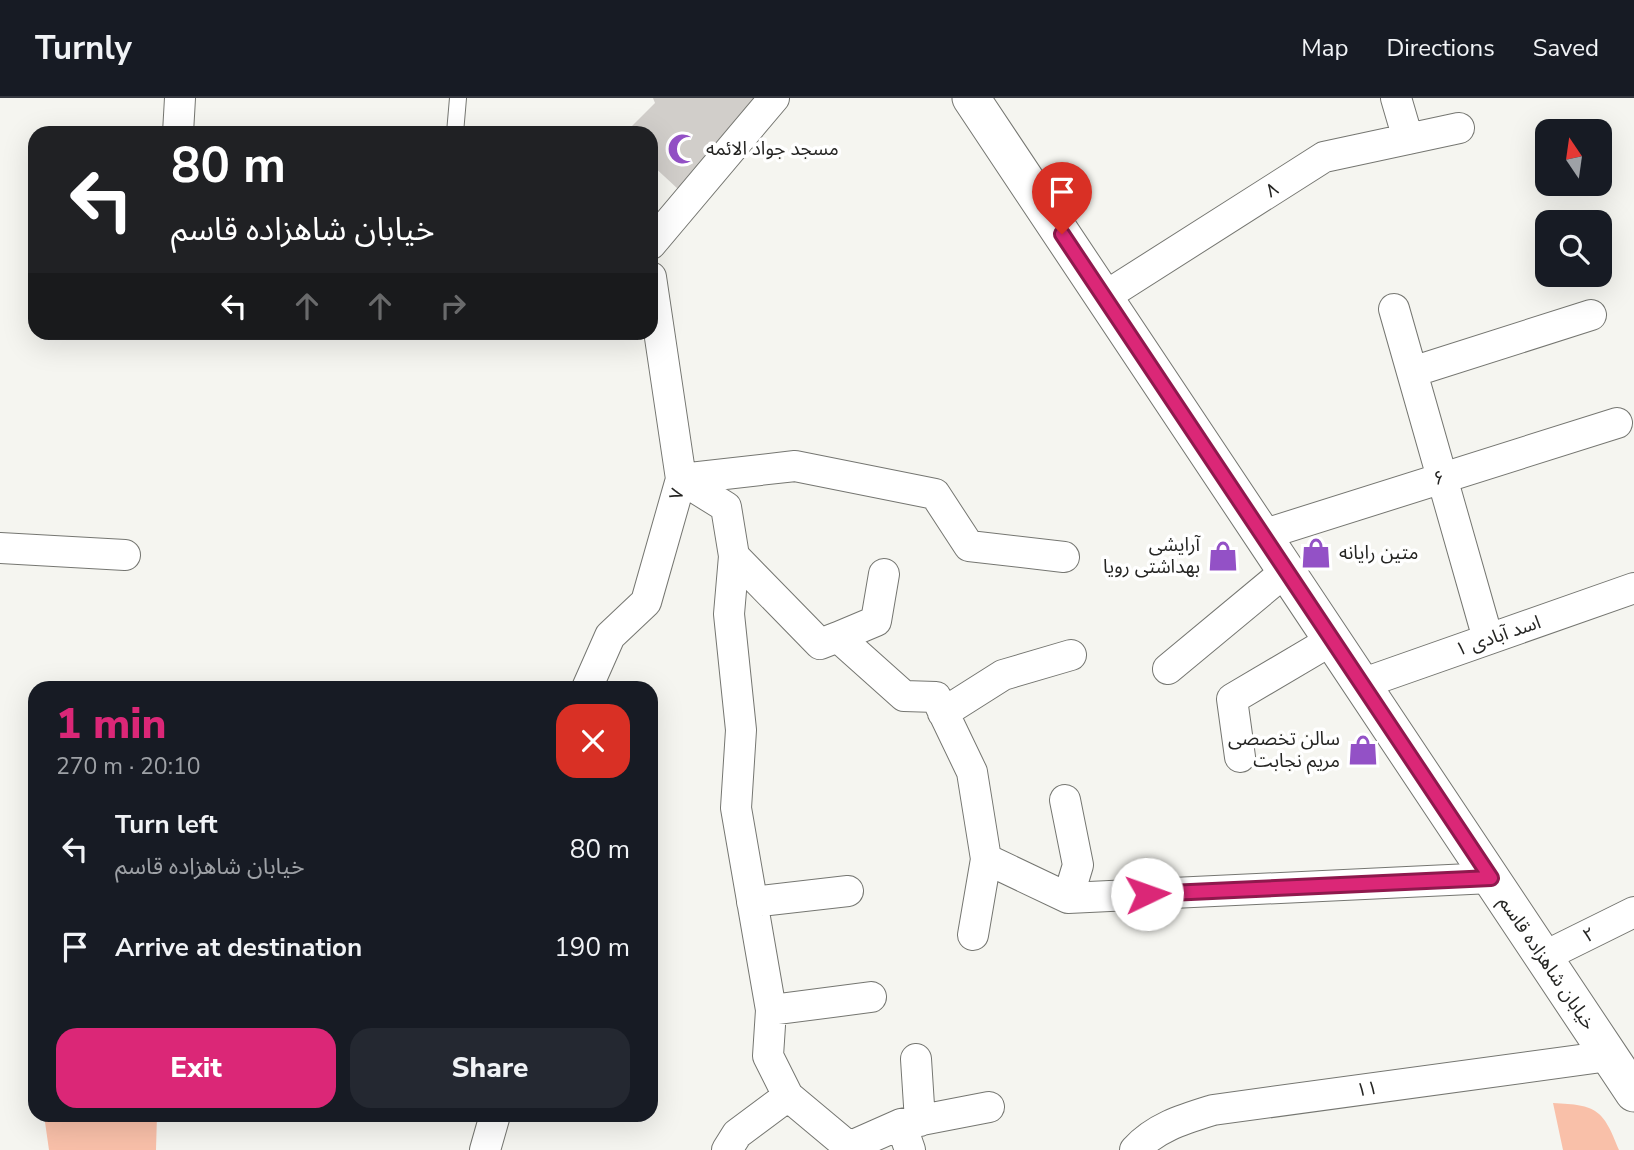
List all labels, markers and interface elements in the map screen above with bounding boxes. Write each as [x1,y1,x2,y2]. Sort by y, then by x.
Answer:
text: Turnly [35,26,132,71]
text: Map [1301,32,1348,64]
text: Directions [1386,32,1495,64]
text: Saved [1533,32,1599,64]
north arrow [1535,119,1612,196]
map controls [1535,119,1612,287]
text: 80 m [171,132,286,199]
mosque icon: مسجد جواد الائمه [666,132,700,166]
place label: مسجد جواد الائمه [706,136,839,162]
icon: left [56,154,147,245]
pin [1032,162,1092,234]
icon: arrive [1043,173,1081,211]
street label: ۸ [1260,176,1284,204]
text: خیابان شاهزاده قاسم [171,208,435,251]
button: search [1535,210,1612,287]
icon: left [215,287,253,325]
icon: ahead [288,287,326,325]
icon: ahead [361,287,399,325]
icon: right [434,287,472,325]
street label: ۶ [1430,464,1448,492]
street label: ۷ [663,485,691,503]
place label: آرایشی بهداشتی رویا [1103,532,1201,580]
shop icon: متین رایانه [1299,536,1333,570]
shop icon: آرایشی بهداشتی رویا [1206,539,1240,573]
place label: متین رایانه [1339,540,1418,566]
street label: اسد آبادی ۱ [1452,609,1544,663]
text: 1 min [56,696,166,753]
button: close [556,704,630,778]
place label: سالن تخصصی مریم نجابت [1228,726,1340,775]
shop icon: سالن تخصصی مریم نجابت [1346,733,1380,767]
text: 270 m · 20:10 [56,751,201,782]
text: Turn left [115,807,218,842]
icon: left [56,830,94,868]
text: 80 m [570,832,630,867]
text: خیابان شاهزاده قاسم [115,851,304,882]
position arrow [1110,857,1184,931]
street label: خیابان شاهزاده قاسم [1492,891,1602,1036]
street label: ۲ [1578,921,1600,949]
icon: arrive [56,928,94,966]
text: Arrive at destination [115,930,362,965]
text: 190 m [554,930,630,965]
button: Exit [56,1028,336,1108]
button: Share [350,1028,630,1108]
street label: ۱۱ [1354,1075,1380,1103]

